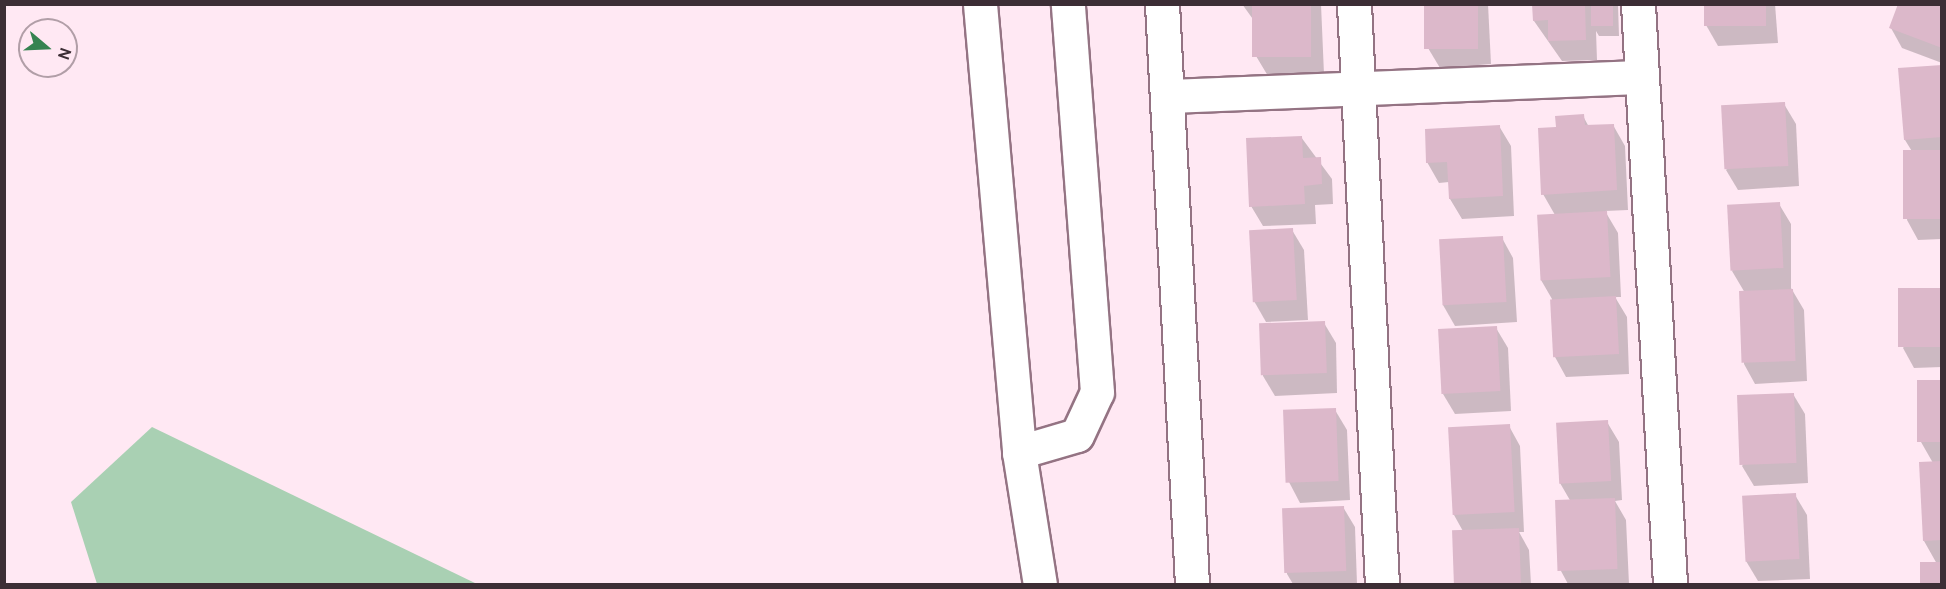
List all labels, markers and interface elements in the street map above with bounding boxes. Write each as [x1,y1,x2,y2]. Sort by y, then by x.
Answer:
north arrow [18,18,78,78]
text: N [52,45,74,62]

